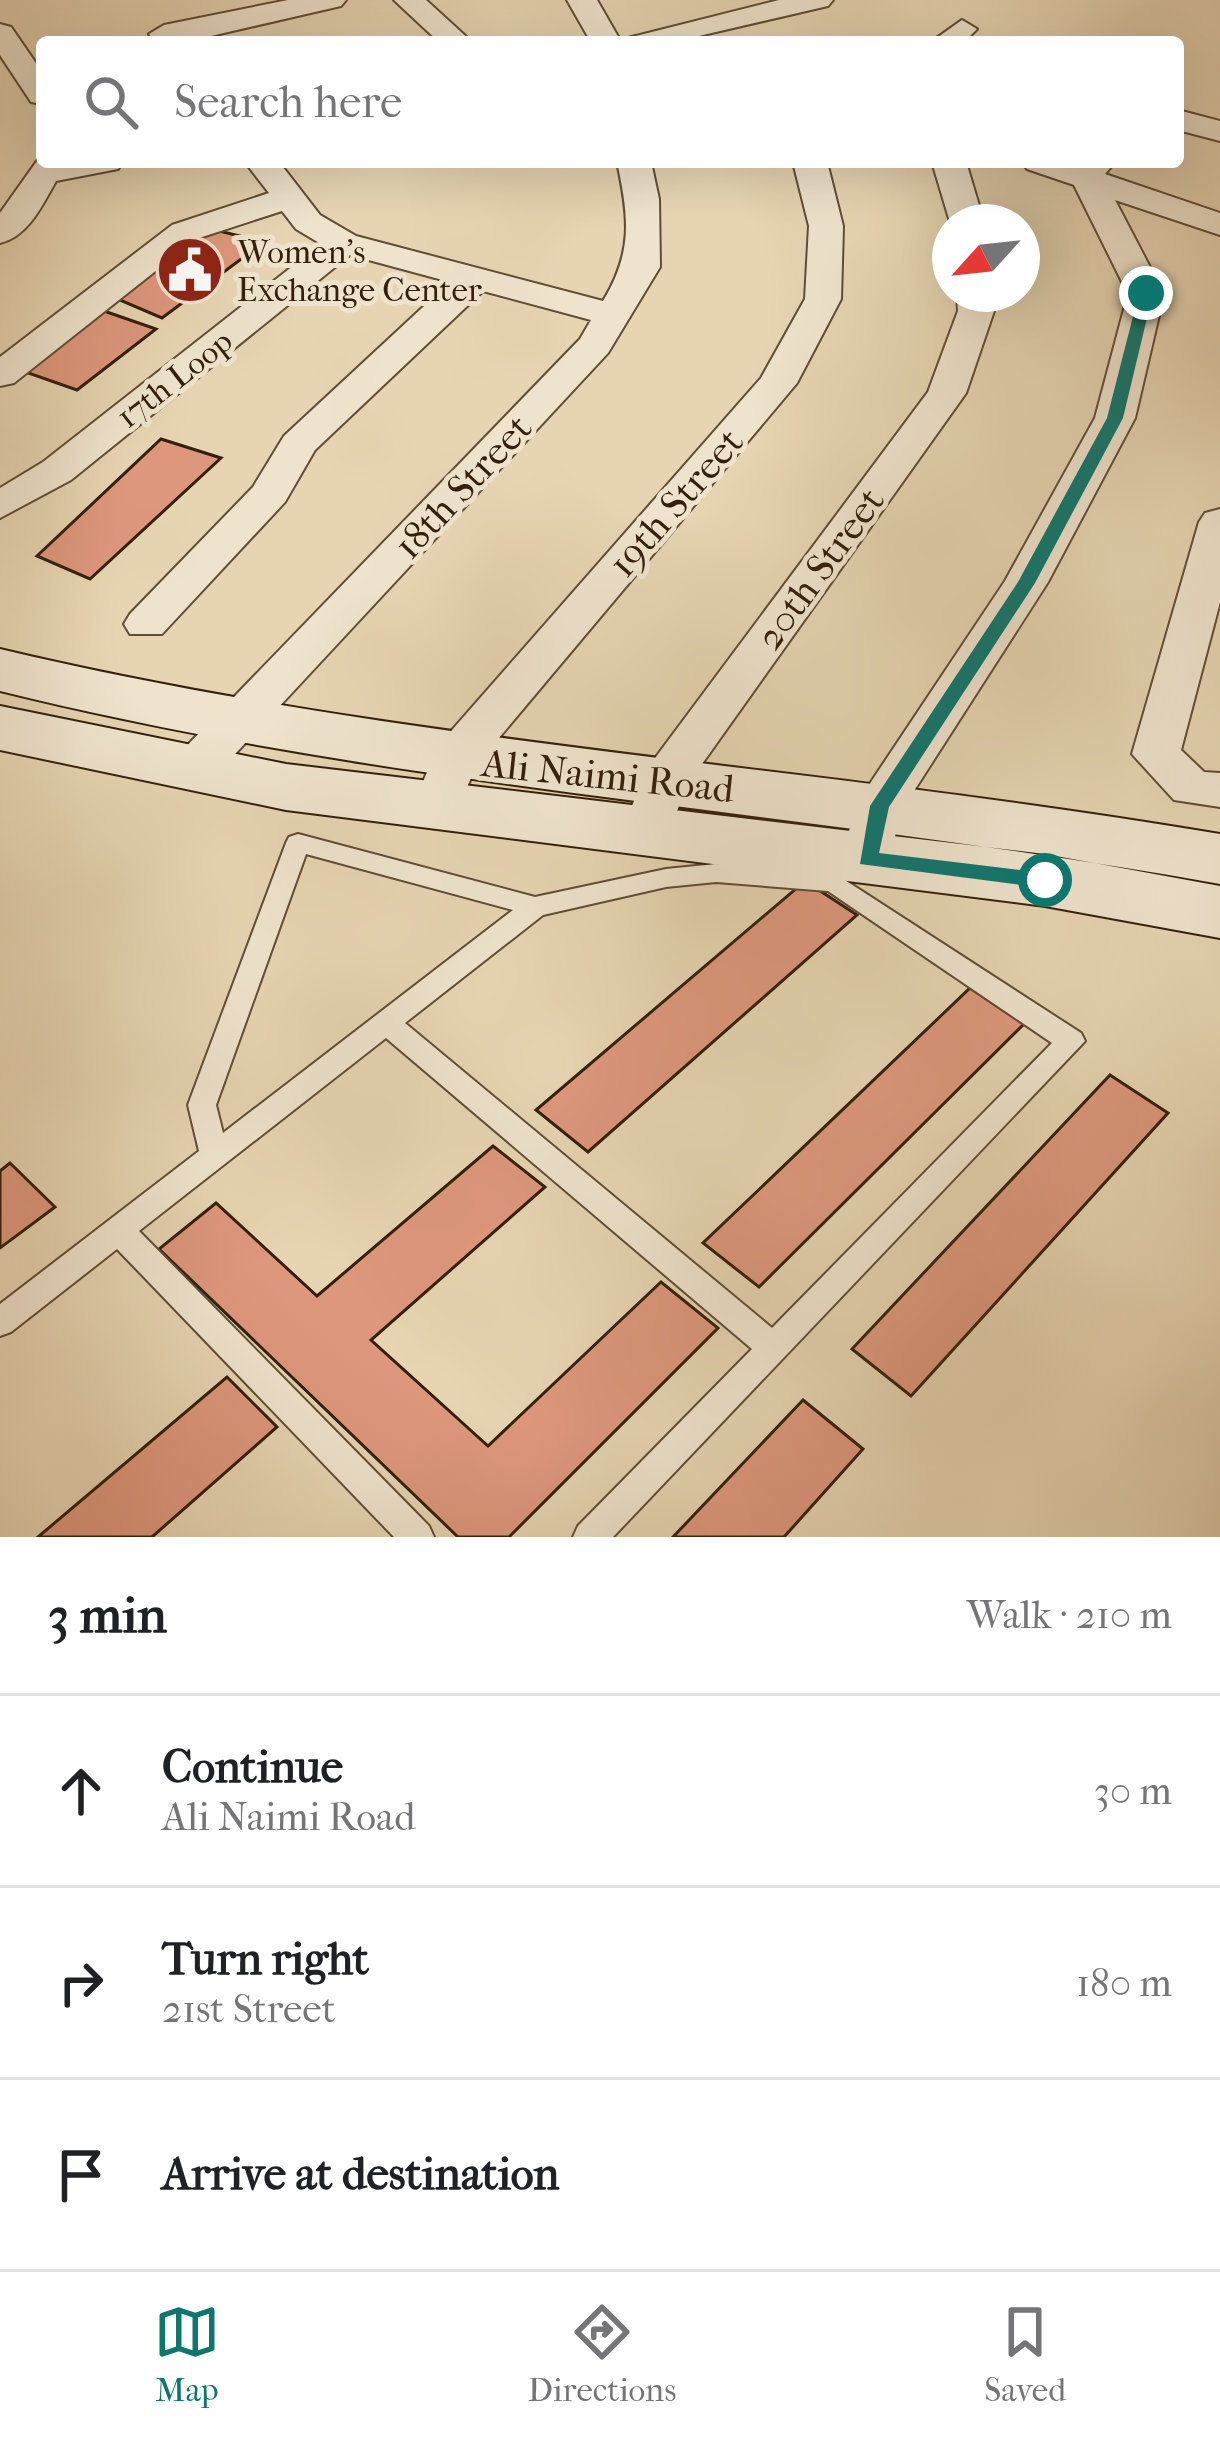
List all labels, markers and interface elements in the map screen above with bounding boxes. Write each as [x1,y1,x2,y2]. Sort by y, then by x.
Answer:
search box [36,36,1184,168]
icon: search [78,69,144,135]
text: Search here [174,76,402,129]
north arrow [932,204,1040,312]
place label: Women's Exchange Center [236,233,482,310]
public building icon: Women's Exchange Center [155,235,225,305]
route end [1119,266,1173,320]
street label: 17th Loop [109,322,241,437]
street label: 18th Street [384,405,541,568]
street label: 19th Street [599,419,753,586]
street label: 20th Street [746,479,894,658]
street label: Ali Naimi Road [478,740,737,812]
route start [1018,853,1072,907]
text: 3 min [48,1585,167,1645]
text: Walk · 210 m [967,1592,1172,1638]
text: Continue [162,1741,343,1794]
icon: ahead [48,1758,114,1824]
text: 30 m [1094,1768,1172,1814]
text: Ali Naimi Road [162,1794,415,1840]
text: Turn right [162,1933,369,1986]
icon: right [48,1950,114,2016]
text: 180 m [1076,1960,1172,2006]
text: 21st Street [162,1986,336,2032]
icon: arrive [48,2142,114,2208]
text: Arrive at destination [162,2148,559,2201]
tab: Map [154,2299,220,2410]
tab: Directions [528,2299,676,2410]
tab: Saved [984,2299,1066,2410]

